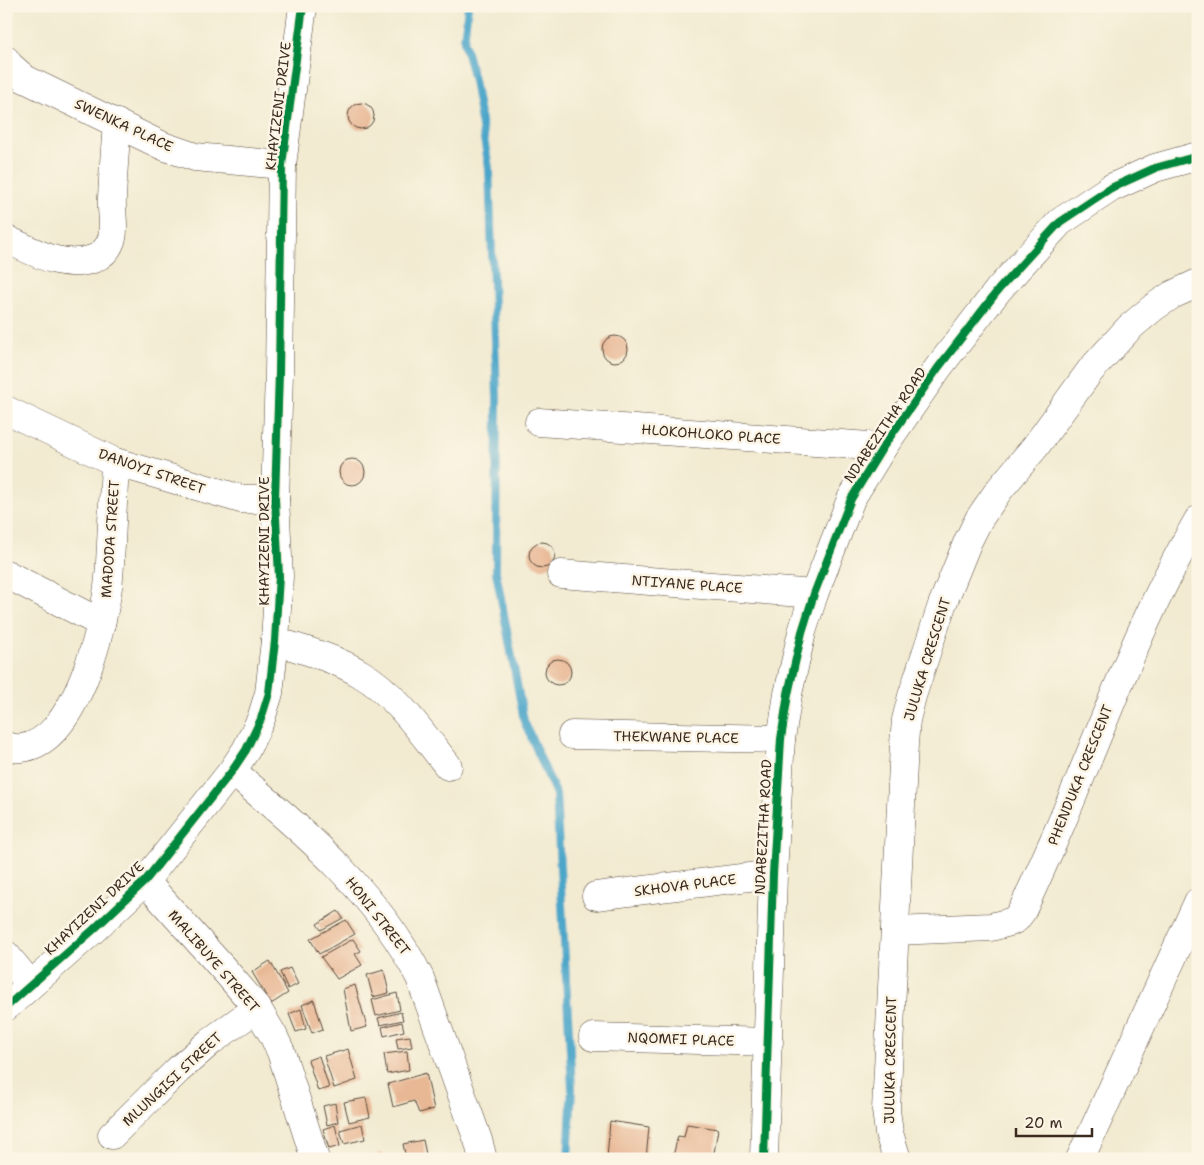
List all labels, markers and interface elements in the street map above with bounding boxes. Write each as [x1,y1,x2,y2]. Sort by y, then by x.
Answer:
street label: KHAYIZENI DRIVE [261,40,295,171]
street label: SWENKA PLACE [72,94,176,156]
street label: NDABEZITHA ROAD [840,364,930,486]
street label: HLOKOHLOKO PLACE [641,420,781,448]
street label: DANOYI STREET [96,444,208,498]
street label: KHAYIZENI DRIVE [255,476,273,606]
street label: MADODA STREET [97,479,123,599]
street label: NTIYANE PLACE [631,571,743,597]
street label: JULUKA CRESCENT [900,595,954,723]
street label: PHENDUKA CRESCENT [1044,702,1117,848]
street label: THEKWANE PLACE [613,727,739,747]
street label: NDABEZITHA ROAD [750,759,776,895]
street label: KHAYIZENI DRIVE [40,857,148,959]
street label: SKHOVA PLACE [633,870,737,900]
street label: HONI STREET [342,873,414,959]
street label: MALIBUYE STREET [165,906,264,1016]
street label: JULUKA CRESCENT [880,995,900,1124]
street label: MLUNGISI STREET [118,1028,226,1130]
street label: NQOMFI PLACE [627,1028,735,1050]
scale bar [1016,1105,1093,1137]
text: 20 m [1024,1113,1063,1133]

